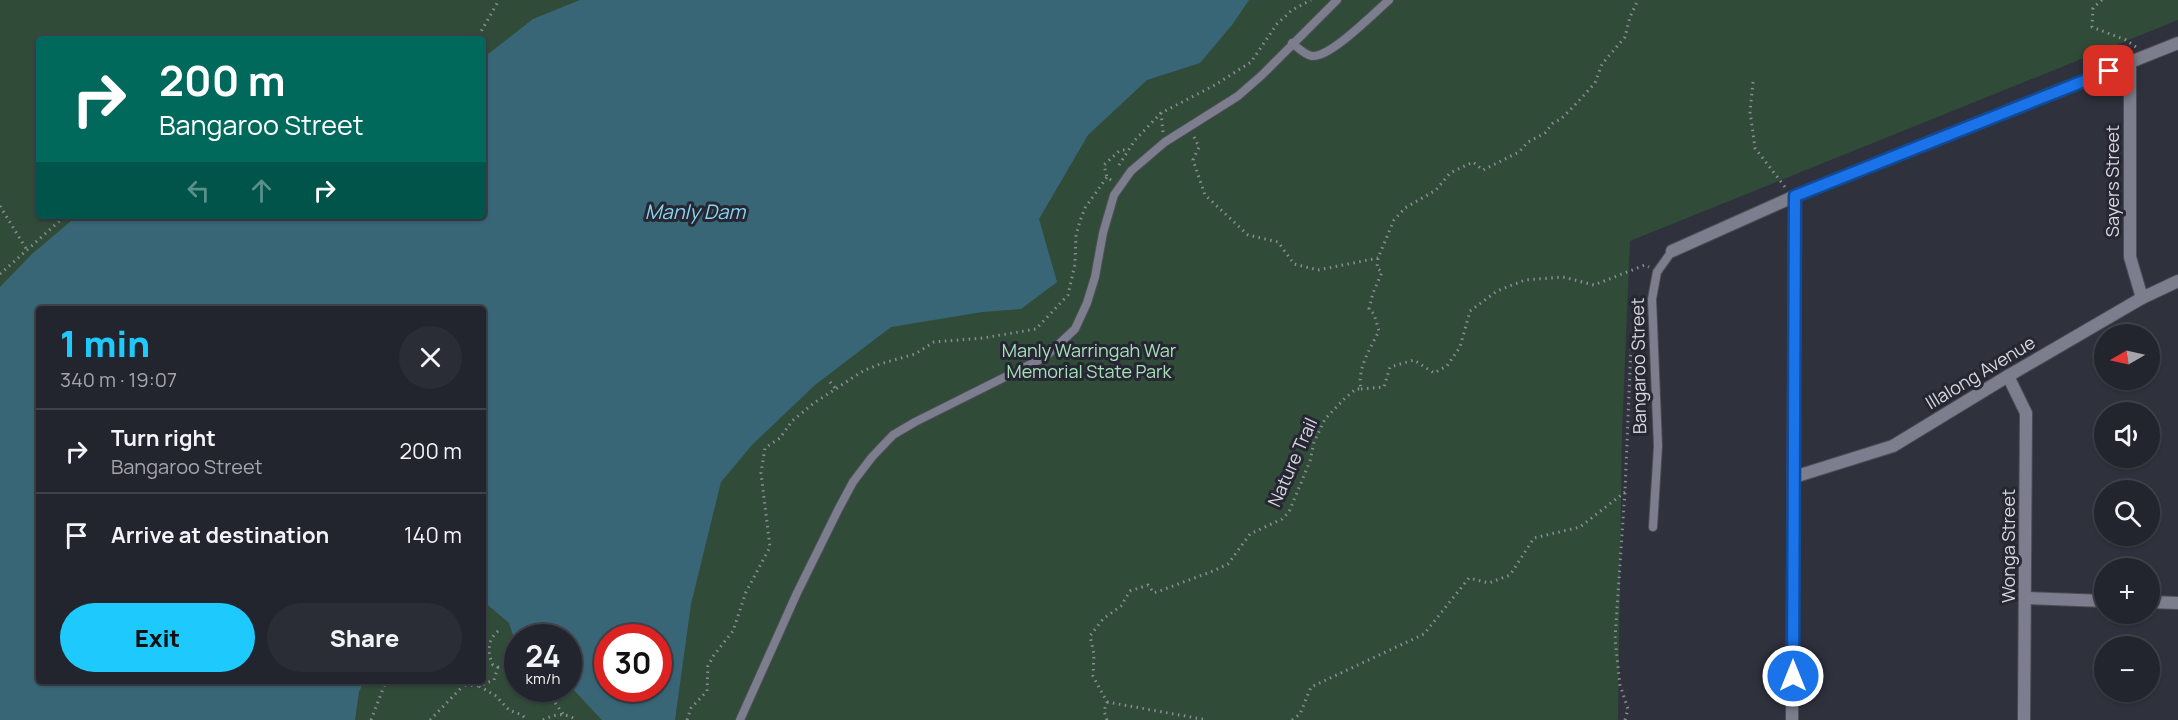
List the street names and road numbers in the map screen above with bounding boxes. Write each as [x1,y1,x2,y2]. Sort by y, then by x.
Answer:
street label: Sayers Street [2100,125,2124,237]
street label: Bangaroo Street [1625,298,1651,434]
street label: Illalong Avenue [1921,330,2039,414]
street label: Nature Trail [1262,414,1322,510]
street label: Wonga Street [1996,489,2020,603]

